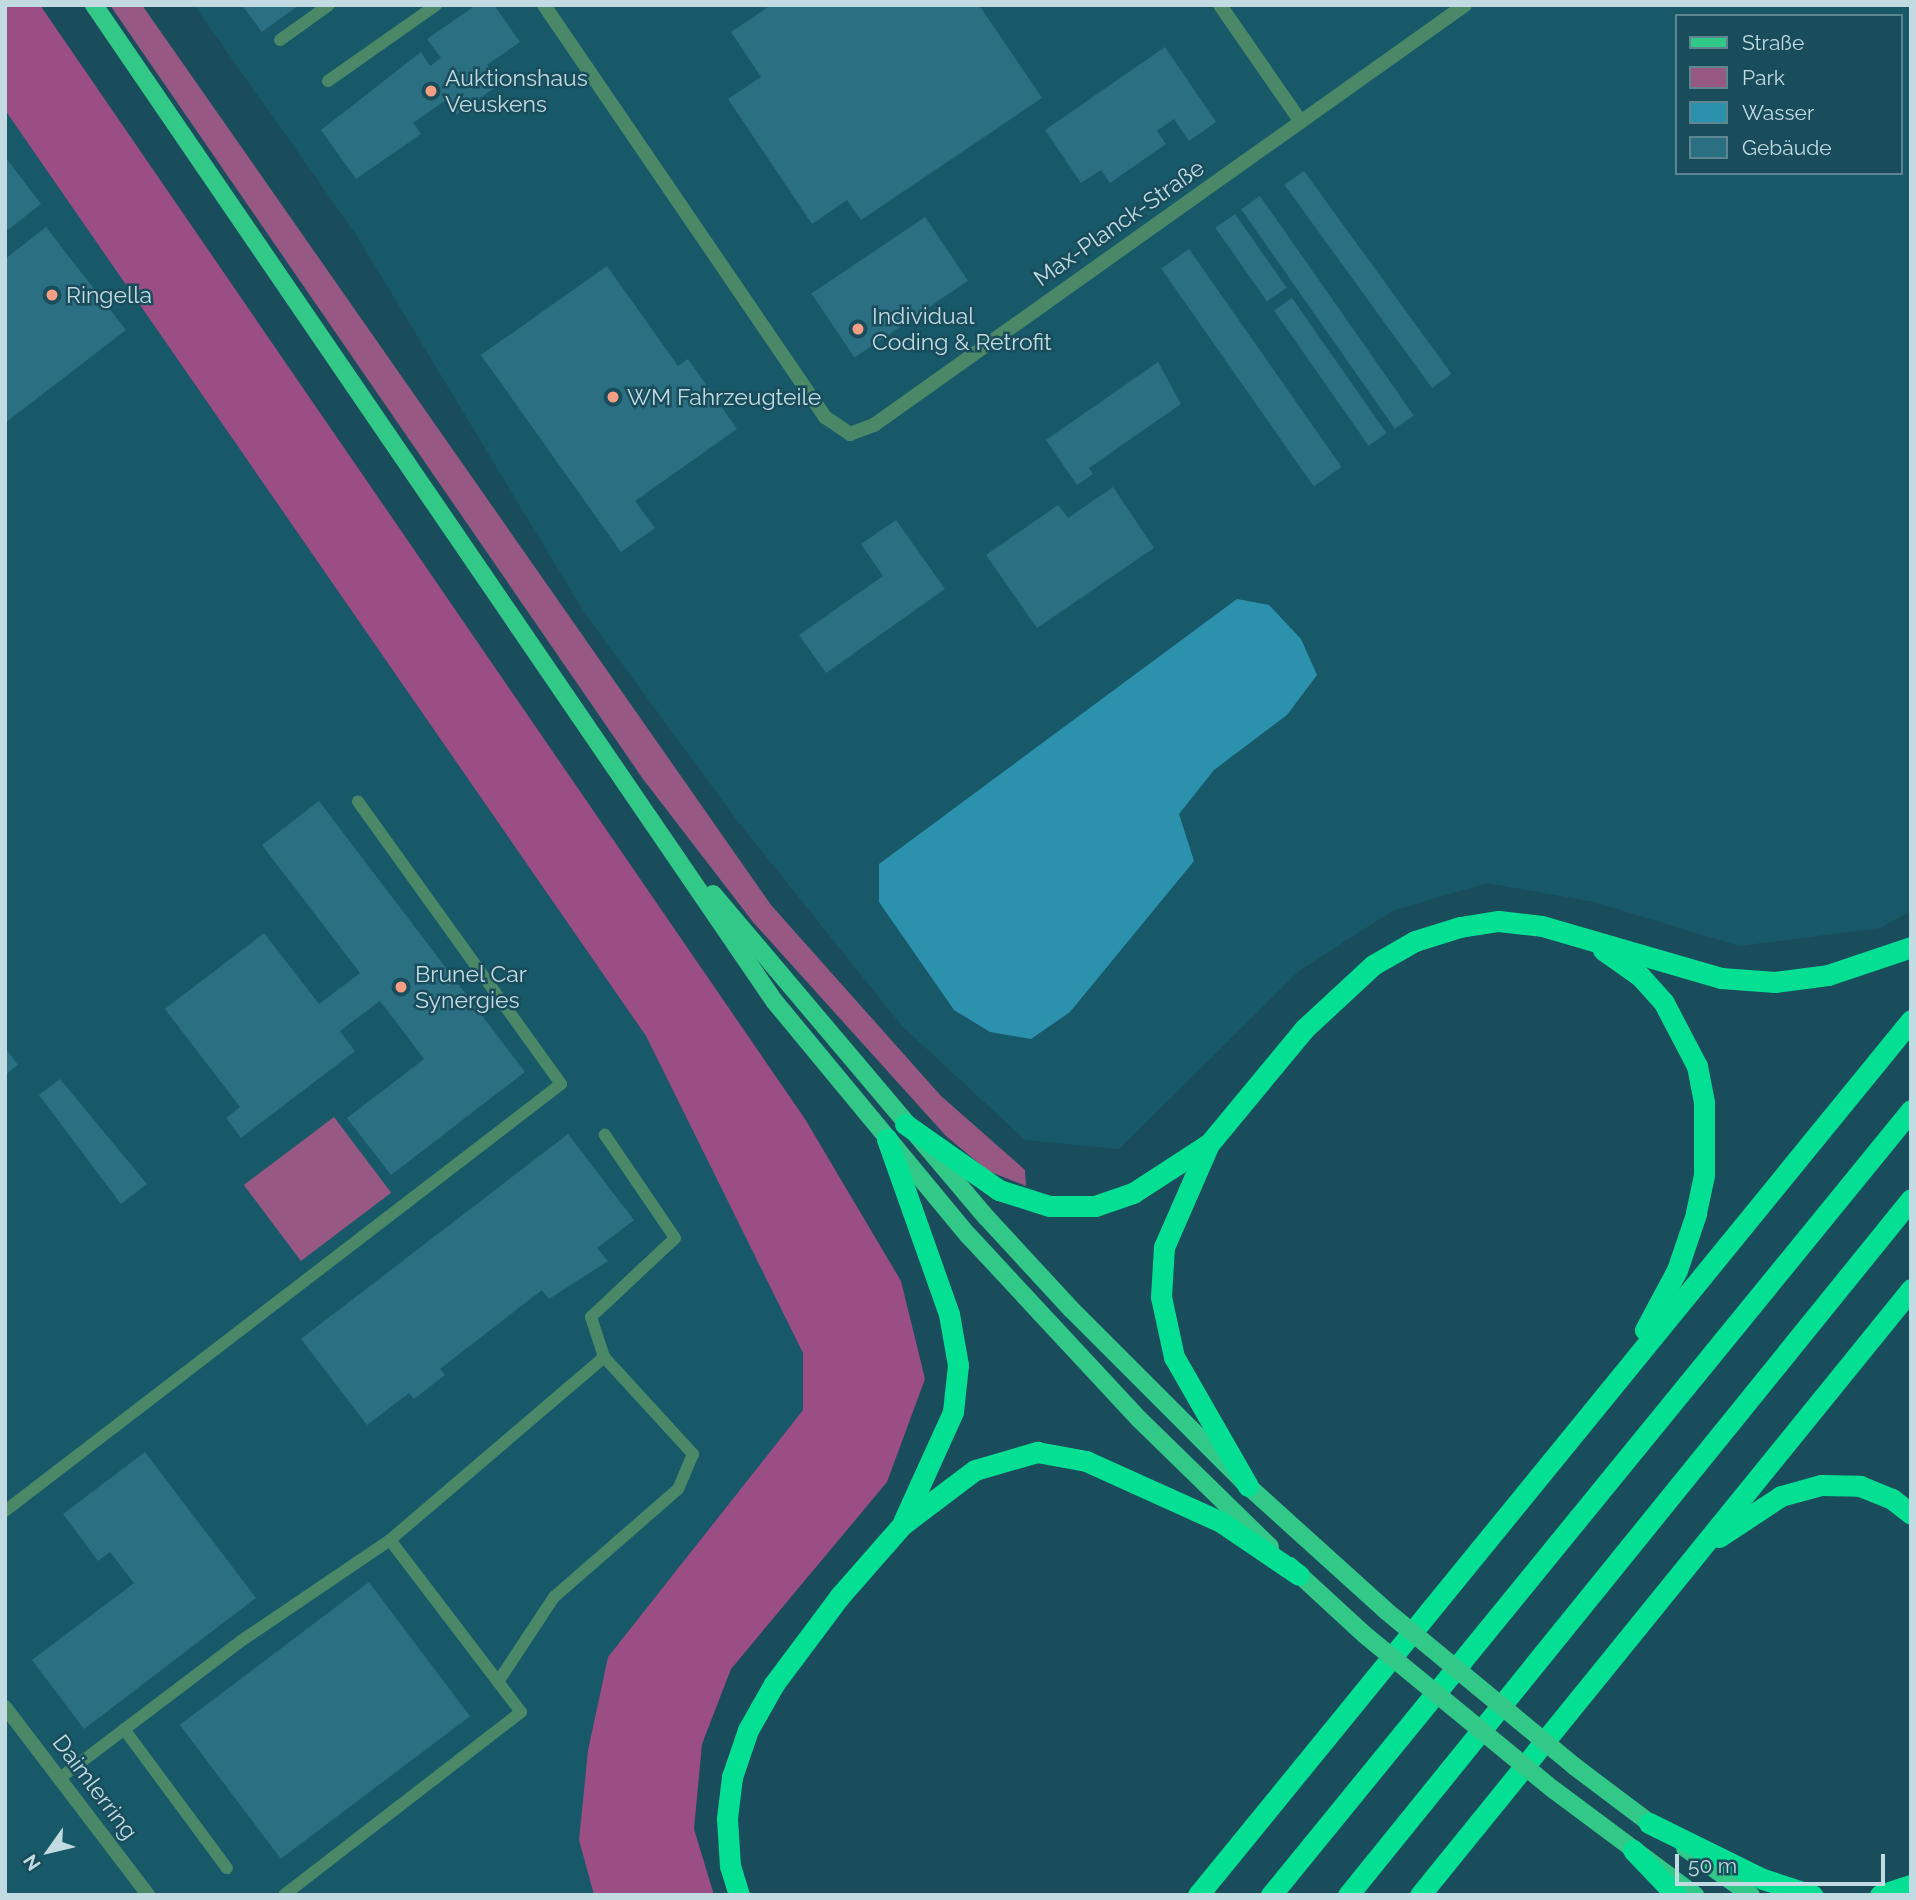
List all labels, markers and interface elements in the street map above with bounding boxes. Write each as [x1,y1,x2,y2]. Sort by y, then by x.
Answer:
legend [1674,14,1902,175]
text: Straße [1742,30,1804,55]
place label: Auktionshaus Veuskens [445,64,588,118]
text: Park [1742,65,1785,90]
marker: Auktionshaus Veuskens [423,83,439,99]
text: Wasser [1742,100,1814,125]
text: Gebäude [1742,135,1832,160]
street label: Max-Planck-Straße [1028,154,1210,292]
place label: Ringella [66,281,152,309]
marker: Ringella [44,287,60,303]
place label: Individual Coding & Retrofit [872,302,1052,356]
marker: Individual Coding & Retrofit [850,321,866,337]
place label: WM Fahrzeugteile [627,383,821,411]
marker: WM Fahrzeugteile [605,389,621,405]
place label: Brunel Car Synergies [415,960,527,1014]
marker: Brunel Car Synergies [393,979,409,995]
street label: Daimlerring [47,1729,143,1845]
north arrow [14,1816,84,1886]
scale bar [1678,1840,1888,1884]
text: N [18,1851,45,1875]
text: 50 m [1688,1853,1737,1878]

